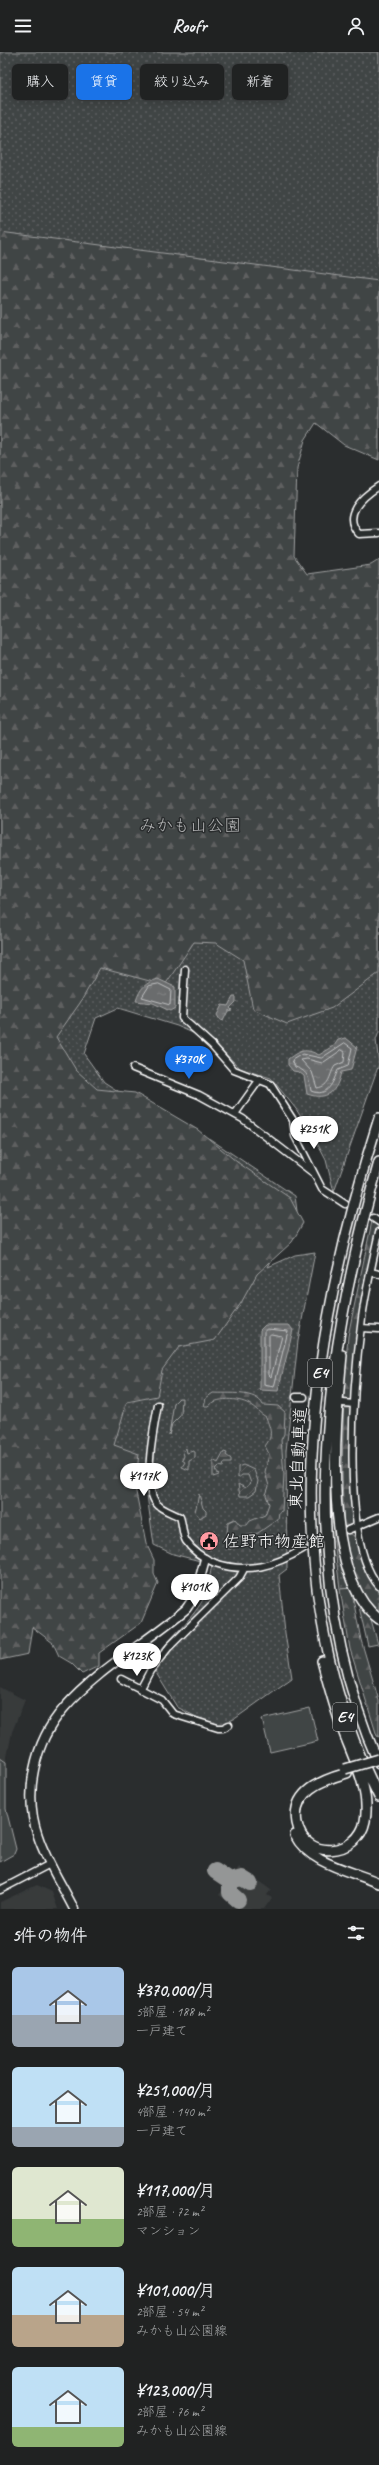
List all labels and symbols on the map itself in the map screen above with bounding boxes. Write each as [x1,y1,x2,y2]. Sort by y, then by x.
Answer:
park label: みかも山公園 [139,815,241,836]
pin: ¥370K [161,1046,217,1080]
pin: ¥251K [286,1116,342,1150]
road number: E4 [308,1359,332,1387]
street label: 東北自動車道 [285,1407,311,1509]
pin: ¥117K [116,1463,172,1497]
public building icon: 佐野市物産館 [198,1530,220,1552]
place label: 佐野市物産館 [223,1531,325,1552]
pin: ¥101K [167,1574,223,1608]
pin: ¥123K [109,1643,165,1677]
road number: E4 [333,1703,357,1731]

